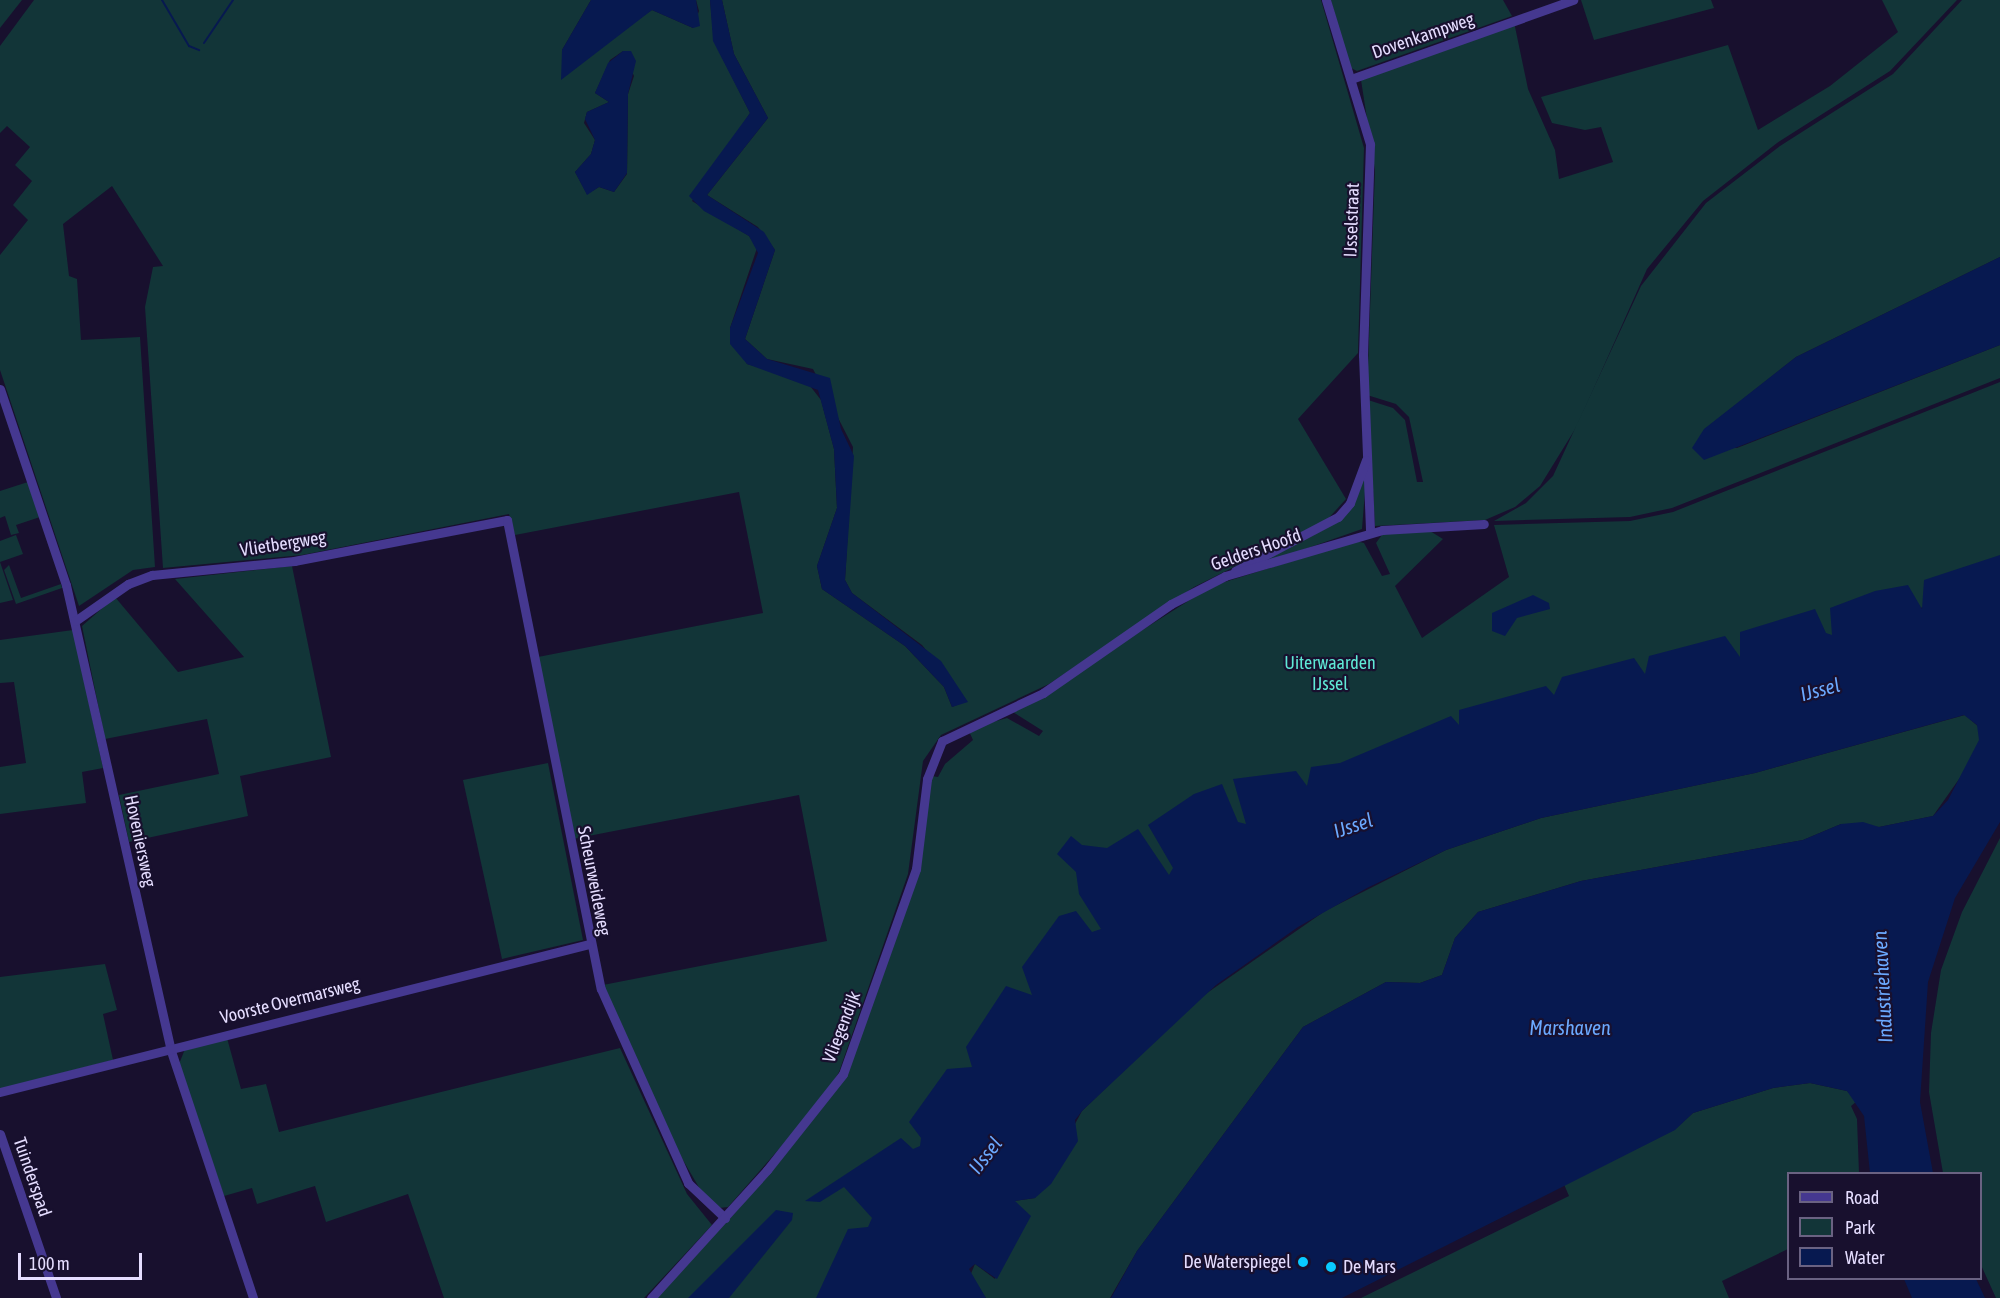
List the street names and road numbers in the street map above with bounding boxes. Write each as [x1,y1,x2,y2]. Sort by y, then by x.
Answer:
street label: Dovenkampweg [1369,8,1477,64]
street label: IJsselstraat [1340,182,1364,258]
street label: Gelders Hoofd [1208,524,1304,576]
street label: Vlietbergweg [238,527,328,561]
street label: Hoveniersweg [120,793,160,889]
street label: Scheurweideweg [573,824,615,938]
street label: Voorste Overmarsweg [218,973,362,1029]
street label: Vliegendijk [818,988,866,1066]
street label: Tuinderspad [8,1135,56,1219]

